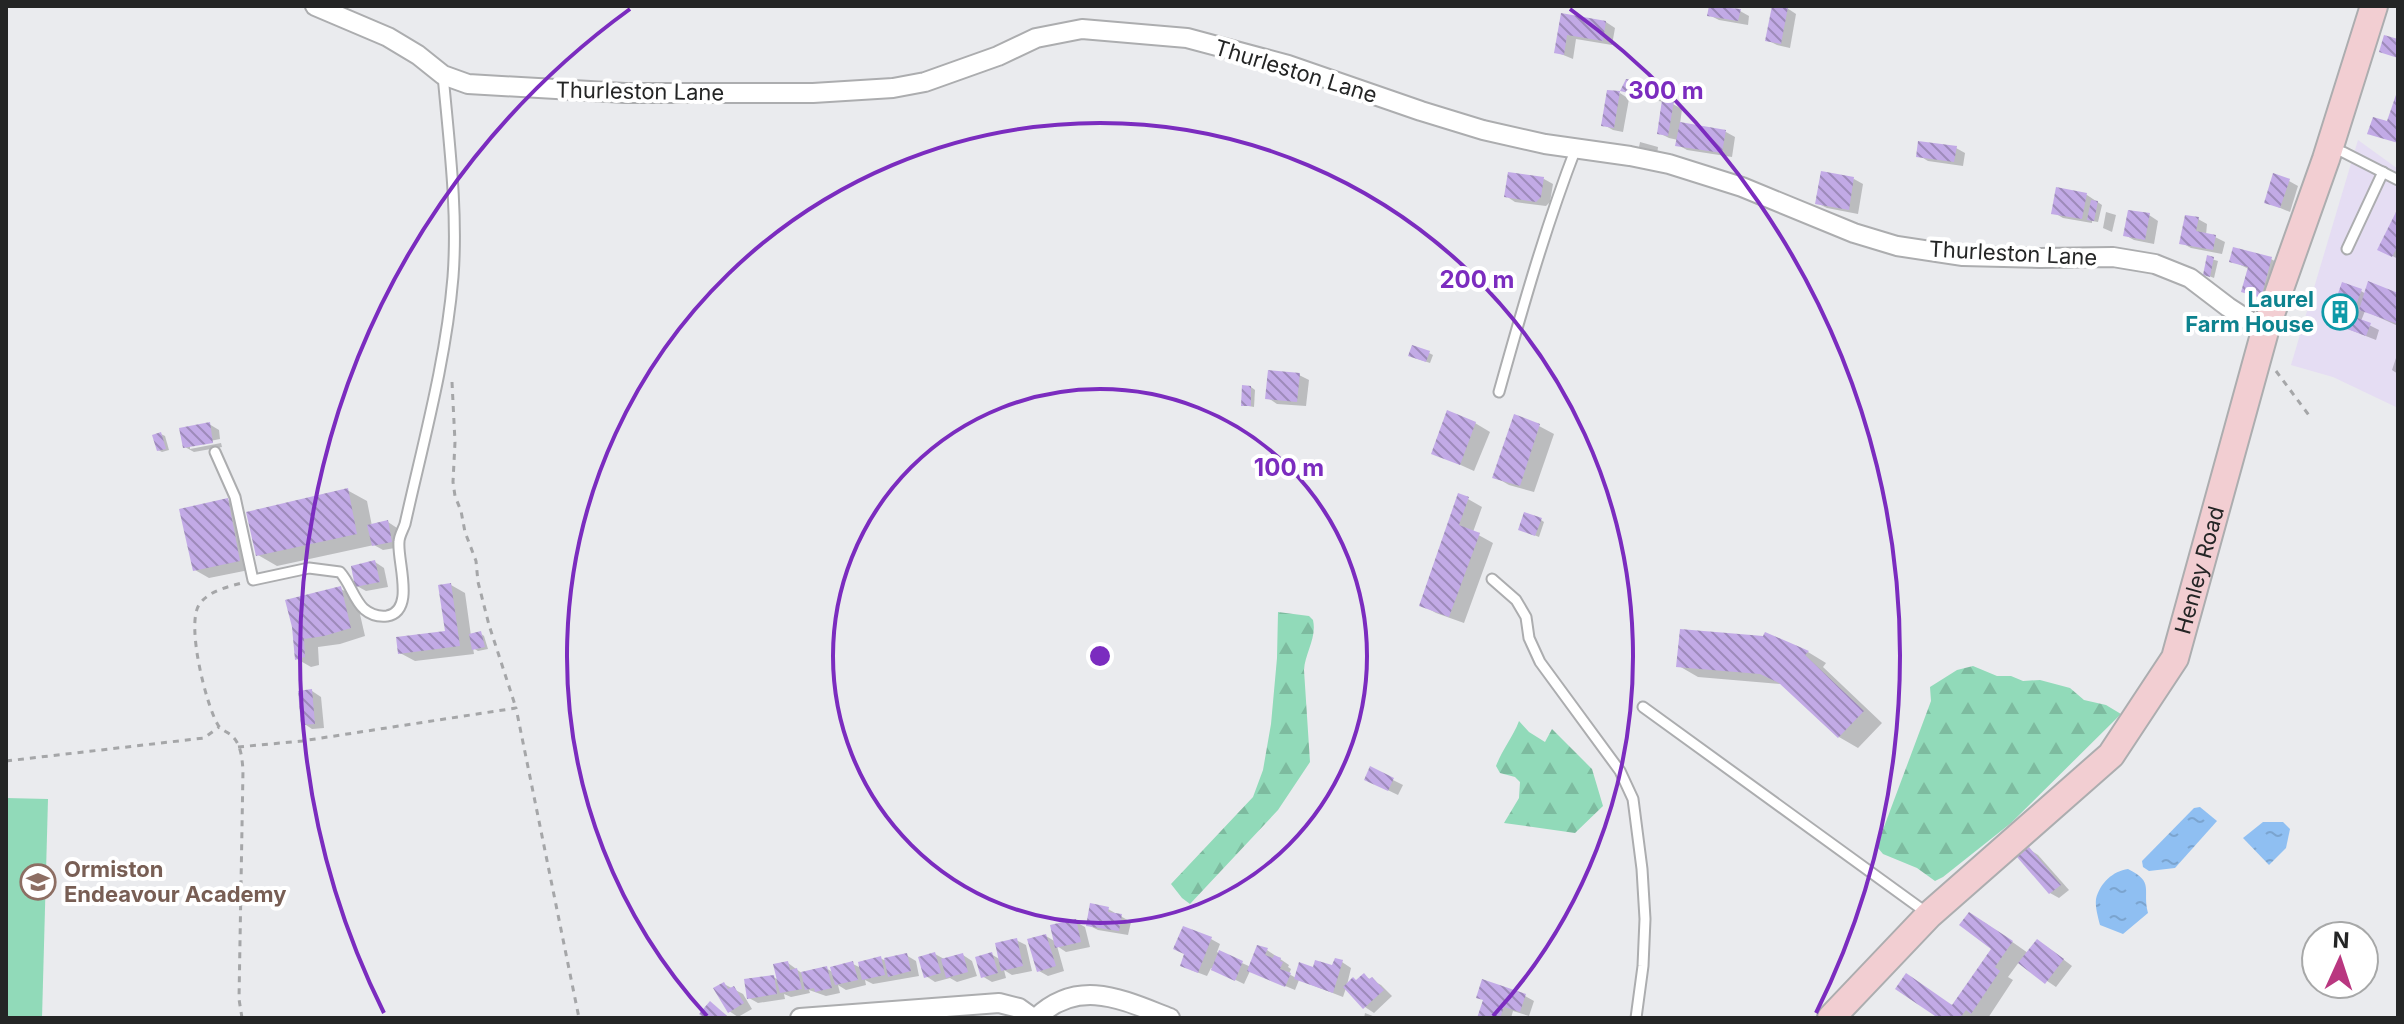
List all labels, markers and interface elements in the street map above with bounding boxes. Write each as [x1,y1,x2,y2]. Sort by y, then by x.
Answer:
street label: Thurleston Lane [1212,34,1380,108]
text: 300 m [1628,76,1704,105]
street label: Thurleston Lane [555,77,725,105]
street label: Thurleston Lane [1928,236,2098,270]
text: 200 m [1439,265,1515,294]
place label: Laurel Farm House [2185,286,2314,337]
building icon: Laurel Farm House [2321,293,2359,331]
text: 100 m [1254,453,1324,482]
street label: Henley Road [2169,503,2229,637]
centre of rings [1086,642,1114,670]
place label: Ormiston Endeavour Academy [64,856,287,907]
school or university icon: Ormiston Endeavour Academy [19,863,57,901]
north arrow [2300,920,2380,1000]
text: N [2332,927,2350,953]

